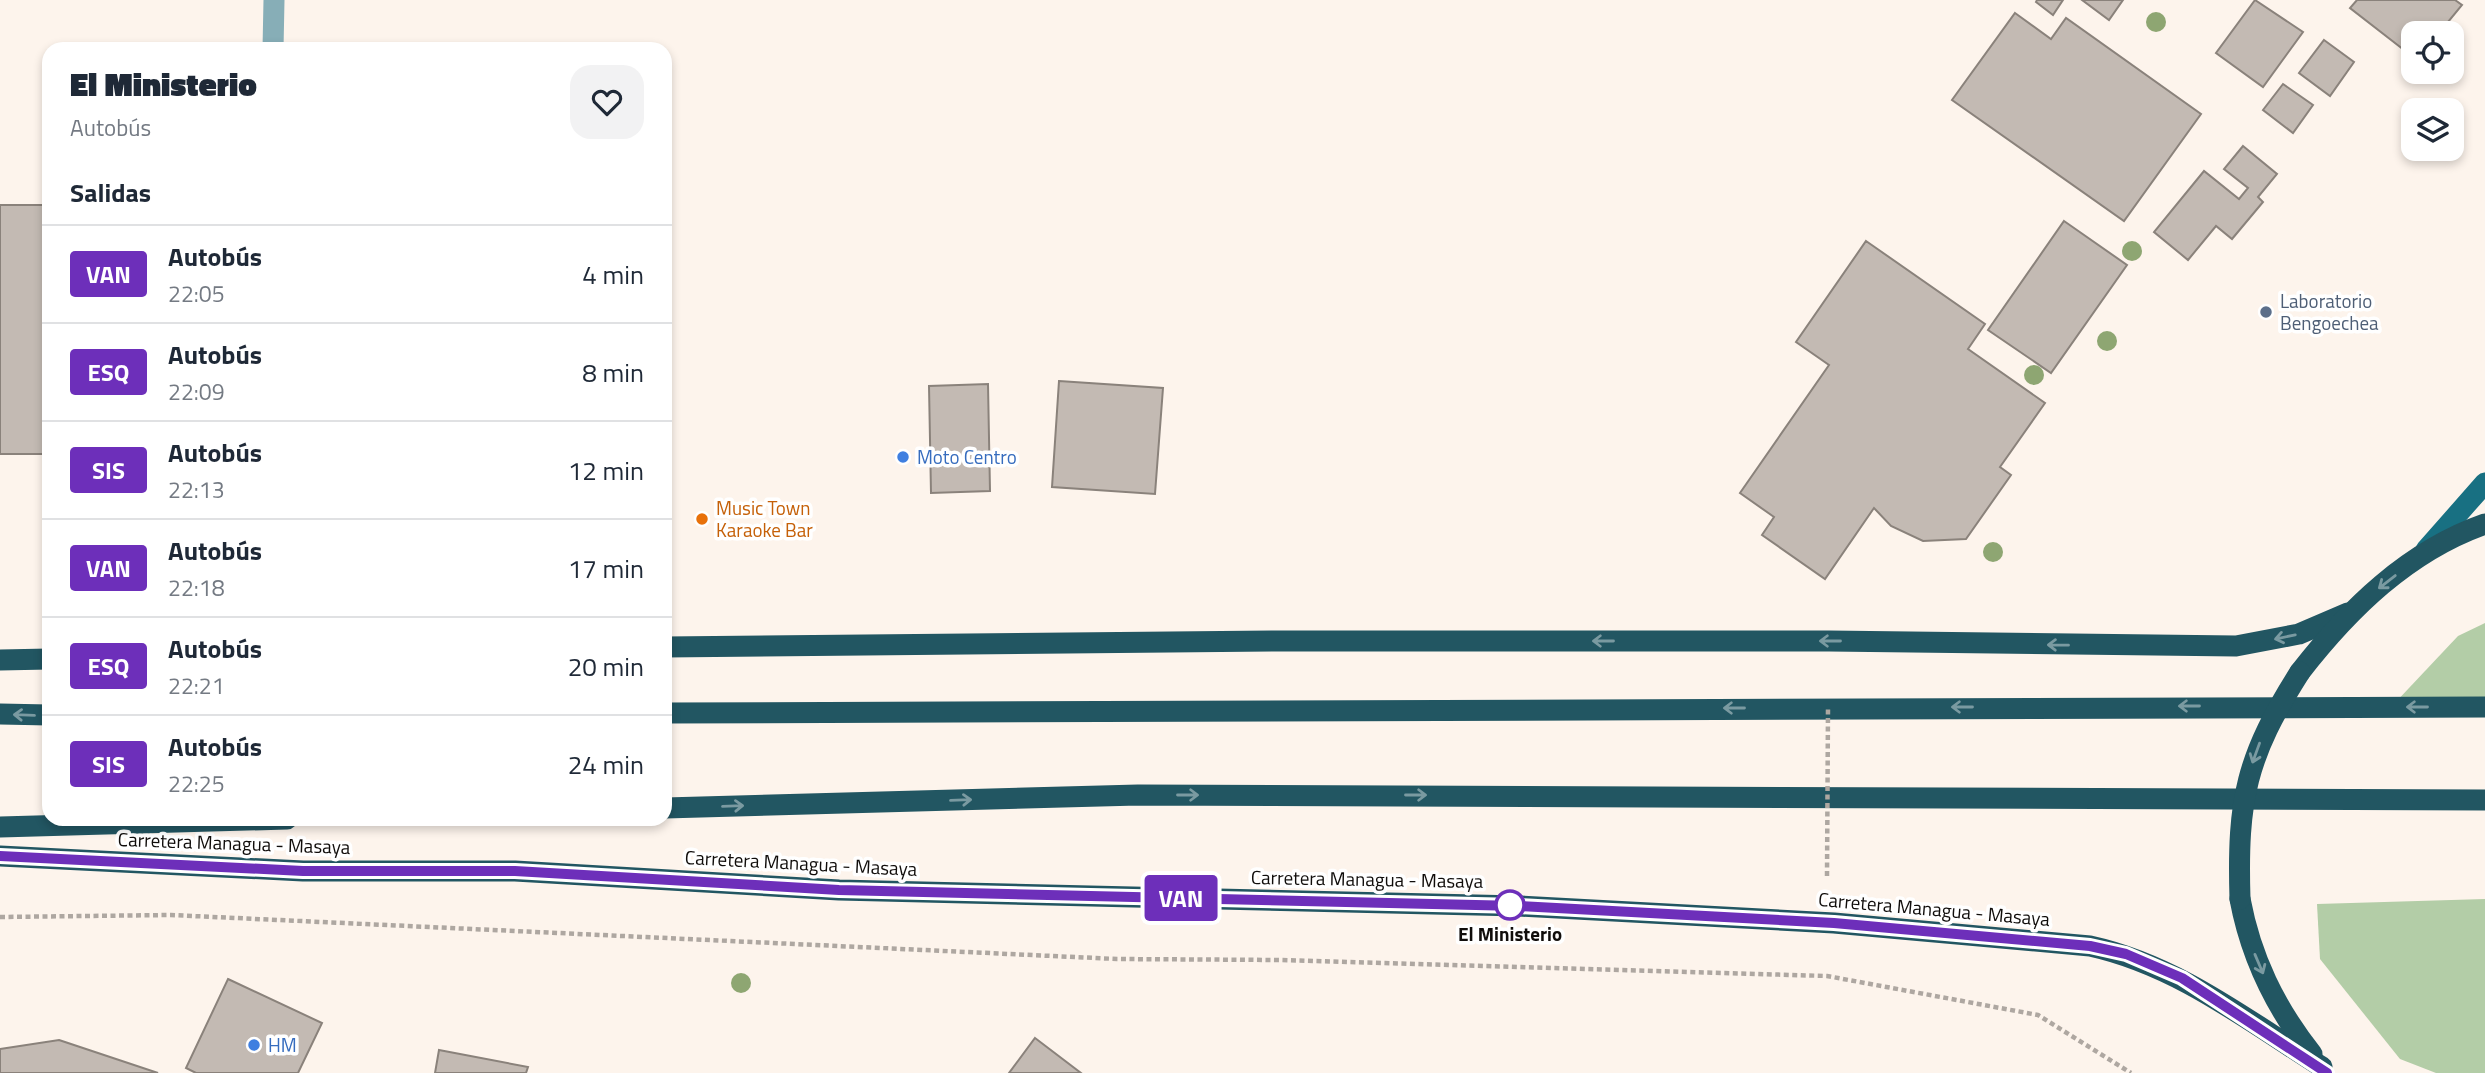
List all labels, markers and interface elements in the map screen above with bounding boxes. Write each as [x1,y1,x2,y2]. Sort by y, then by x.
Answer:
map controls [2401,21,2464,161]
button: locate [2401,21,2464,84]
text: El Ministerio [70,59,257,109]
button: heart [570,65,644,139]
button: layers [2401,98,2464,161]
text: Autobús [70,110,151,145]
text: Salidas [70,173,151,212]
text: Autobús [168,237,262,276]
text: 4 min [582,255,644,294]
text: VAN [86,256,131,292]
text: 22:05 [168,276,225,311]
place label: Laboratorio Bengoechea [2280,286,2379,337]
marker: Laboratorio Bengoechea [2258,304,2274,320]
text: Autobús [168,335,262,374]
text: 8 min [582,353,644,392]
text: ESQ [88,354,130,390]
text: 22:09 [168,374,225,409]
text: Autobús [168,433,262,472]
place label: Moto Centro [917,442,1017,471]
marker: Moto Centro [895,449,911,465]
text: 12 min [568,451,644,490]
text: SIS [92,452,125,488]
text: 22:13 [168,472,225,507]
place label: Music Town Karaoke Bar [716,493,813,544]
marker: Music Town Karaoke Bar [694,511,710,527]
text: Autobús [168,531,262,570]
text: 17 min [568,549,644,588]
text: VAN [86,550,131,586]
text: 22:18 [168,570,225,605]
one-way arrow [2378,574,2397,589]
text: Autobús [168,629,262,668]
one-way arrow [2274,631,2296,644]
one-way arrow [1592,634,1615,648]
one-way arrow [1819,634,1842,648]
one-way arrow [2047,638,2070,651]
text: 20 min [568,647,644,686]
text: ESQ [88,648,130,684]
text: 22:21 [168,668,225,703]
one-way arrow [2178,699,2201,713]
one-way arrow [1951,700,1974,714]
one-way arrow [2406,700,2429,714]
one-way arrow [1723,701,1746,715]
one-way arrow [13,708,36,721]
text: Autobús [168,727,262,766]
one-way arrow [2249,742,2261,764]
text: 24 min [568,745,644,784]
text: SIS [92,746,125,782]
text: 22:25 [168,766,225,801]
one-way arrow [1176,788,1199,802]
one-way arrow [1404,788,1427,802]
one-way arrow [949,793,972,807]
one-way arrow [721,800,744,813]
street label: Carretera Managua - Masaya [117,824,351,861]
street label: Carretera Managua - Masaya [684,842,918,883]
street label: Carretera Managua - Masaya [1251,862,1484,895]
line badge: VAN [1141,875,1221,921]
text: VAN [1159,880,1203,916]
street label: Carretera Managua - Masaya [1817,884,2052,933]
marker: El Ministerio [1495,890,1525,920]
place label: El Ministerio [1458,919,1562,948]
one-way arrow [2253,953,2266,975]
place label: HM [268,1030,297,1059]
marker: HM [246,1037,262,1053]

